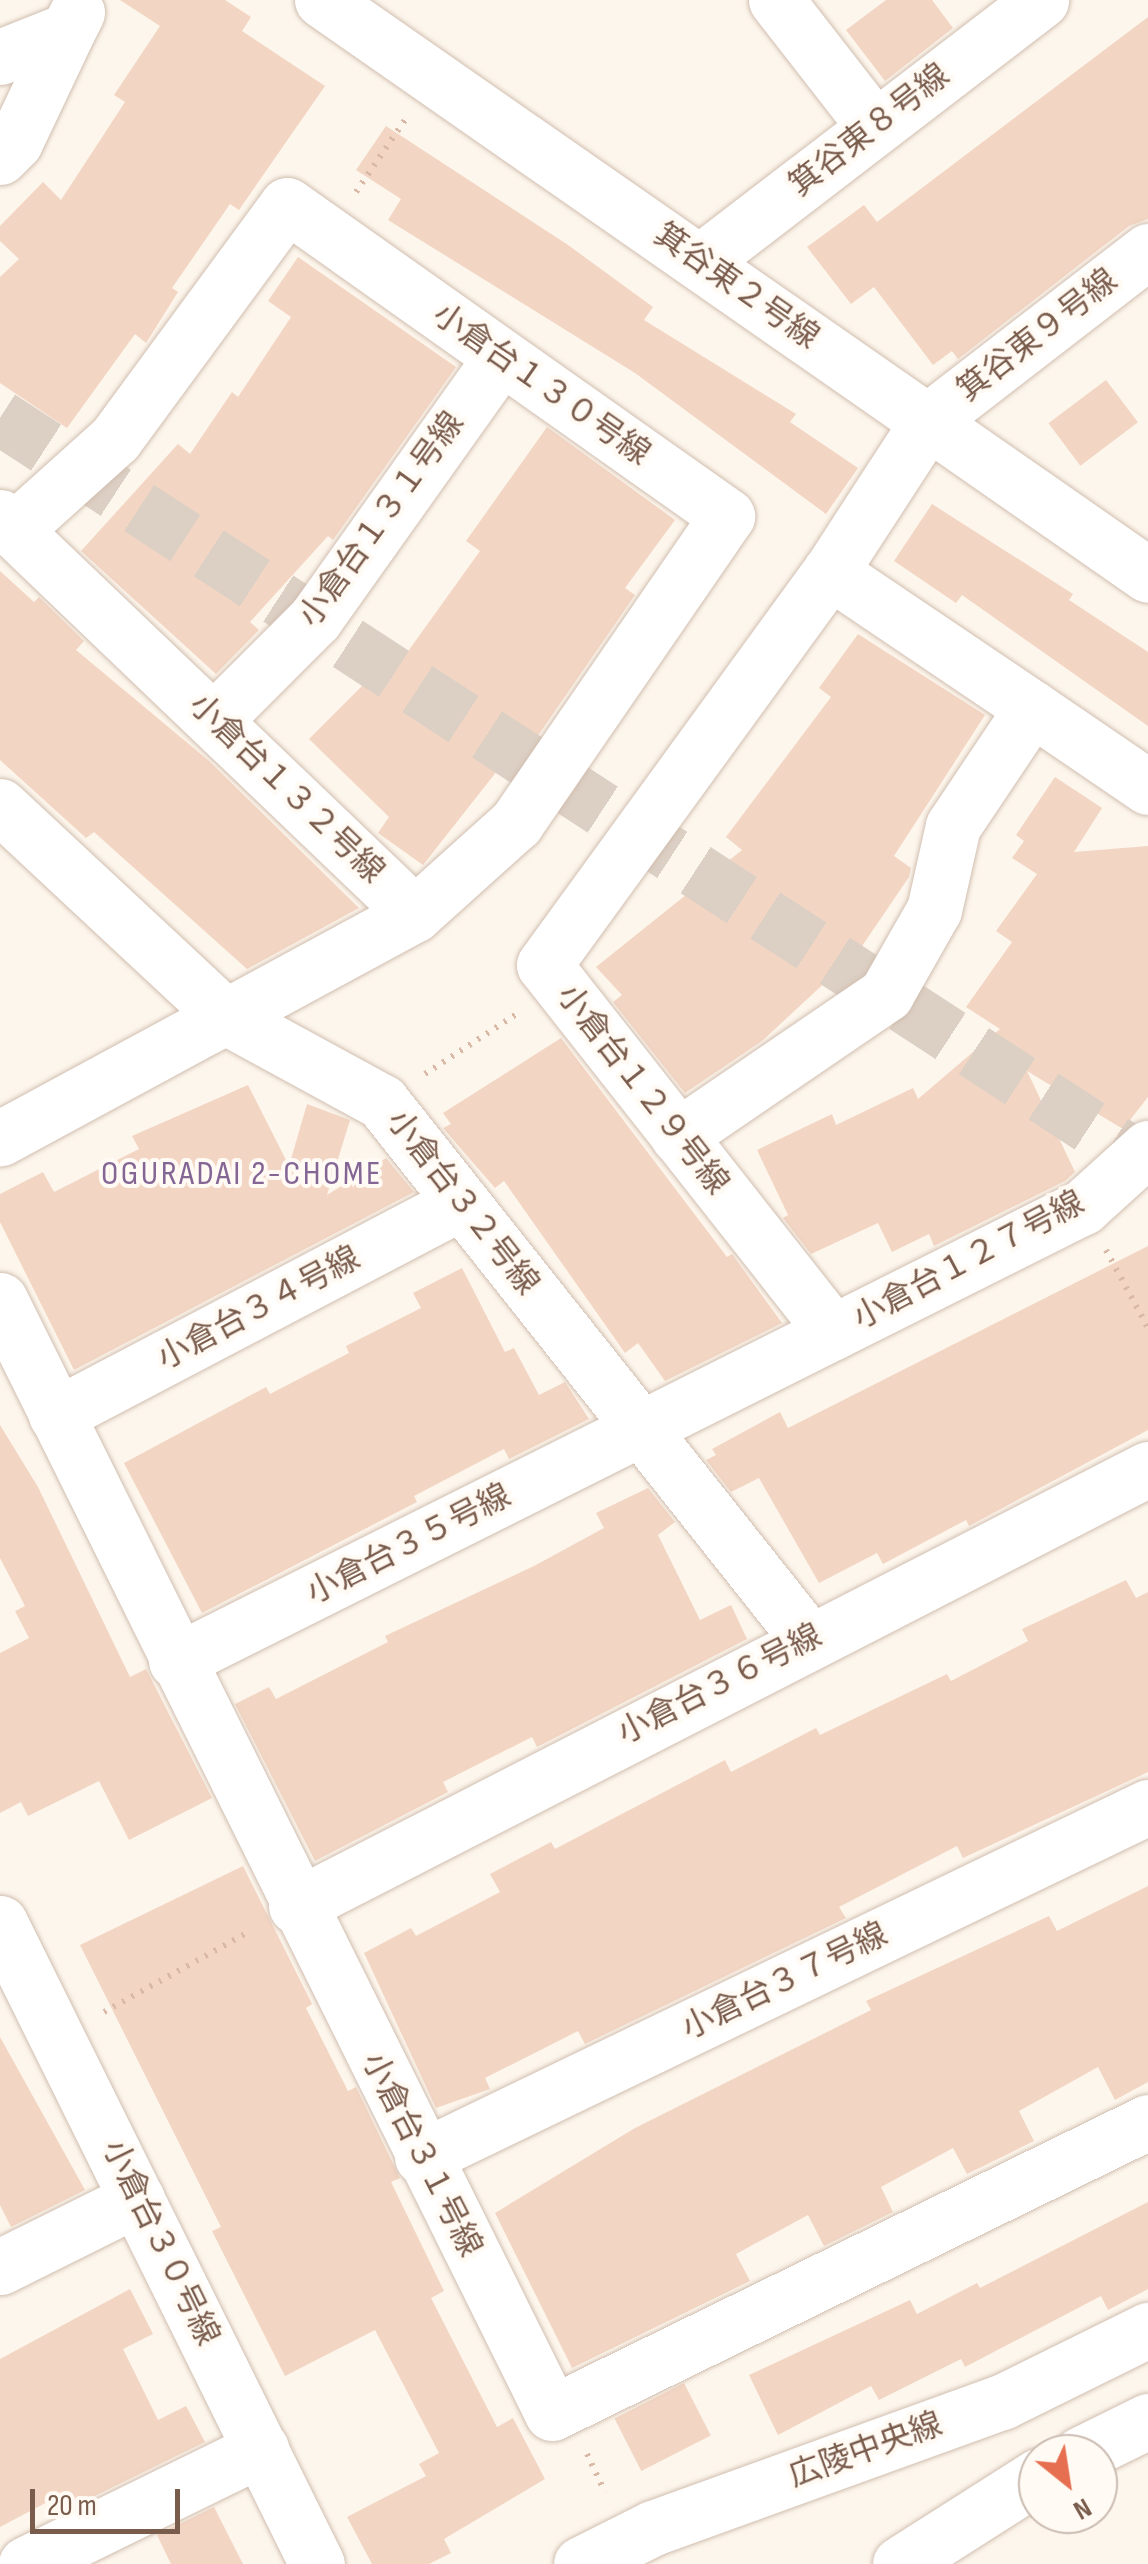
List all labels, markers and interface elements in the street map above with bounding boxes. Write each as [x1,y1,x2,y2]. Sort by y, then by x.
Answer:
street label: 箕谷東８号線 [783,57,957,205]
street label: 箕谷東２号線 [646,216,826,358]
street label: 箕谷東９号線 [951,262,1125,410]
street label: 小倉台１３０号線 [425,296,657,474]
street label: 小倉台１３１号線 [291,405,473,635]
street label: 小倉台１３２号線 [181,686,391,892]
street label: 小倉台１２９号線 [548,977,736,1203]
street label: 小倉台３２号線 [378,1103,546,1303]
district label: OGURADAI 2-CHOME [101,1153,383,1195]
street label: 小倉台１２７号線 [847,1184,1091,1338]
street label: 小倉台３４号線 [151,1239,367,1379]
street label: 小倉台３５号線 [300,1477,518,1613]
street label: 小倉台３６号線 [611,1617,829,1753]
street label: 小倉台３７号線 [676,1916,894,2048]
street label: 小倉台３１号線 [353,2046,489,2264]
street label: 小倉台３０号線 [94,2134,226,2352]
street label: 広陵中央線 [784,2406,948,2496]
north arrow [1018,2434,1118,2534]
scale bar [35,2469,185,2531]
text: 20 m [47,2488,97,2524]
text: N [1068,2491,1097,2527]

